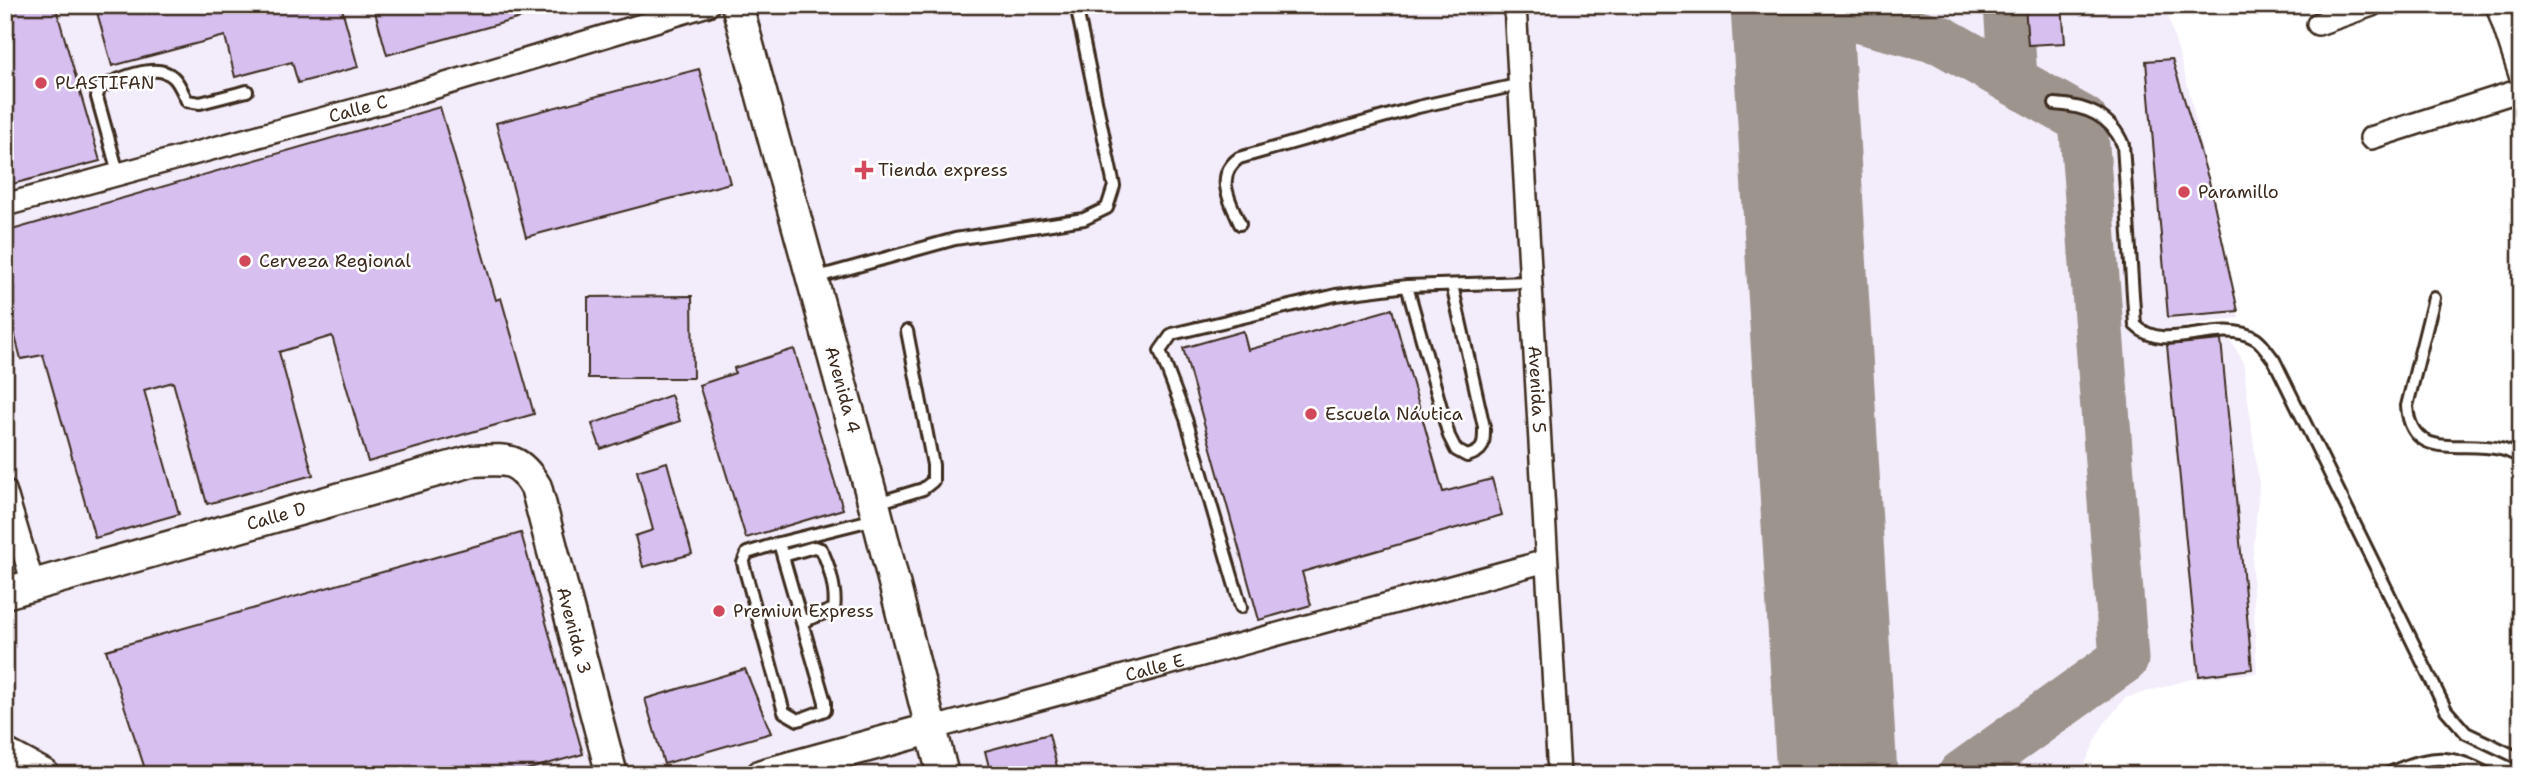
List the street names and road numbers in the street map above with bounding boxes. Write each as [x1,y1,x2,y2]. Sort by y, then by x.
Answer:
street label: Calle C [326,90,390,128]
street label: Avenida 4 [819,344,866,436]
street label: Avenida 5 [1522,345,1551,434]
street label: Calle D [244,496,309,536]
street label: Avenida 3 [551,584,597,677]
street label: Calle E [1123,648,1187,687]

